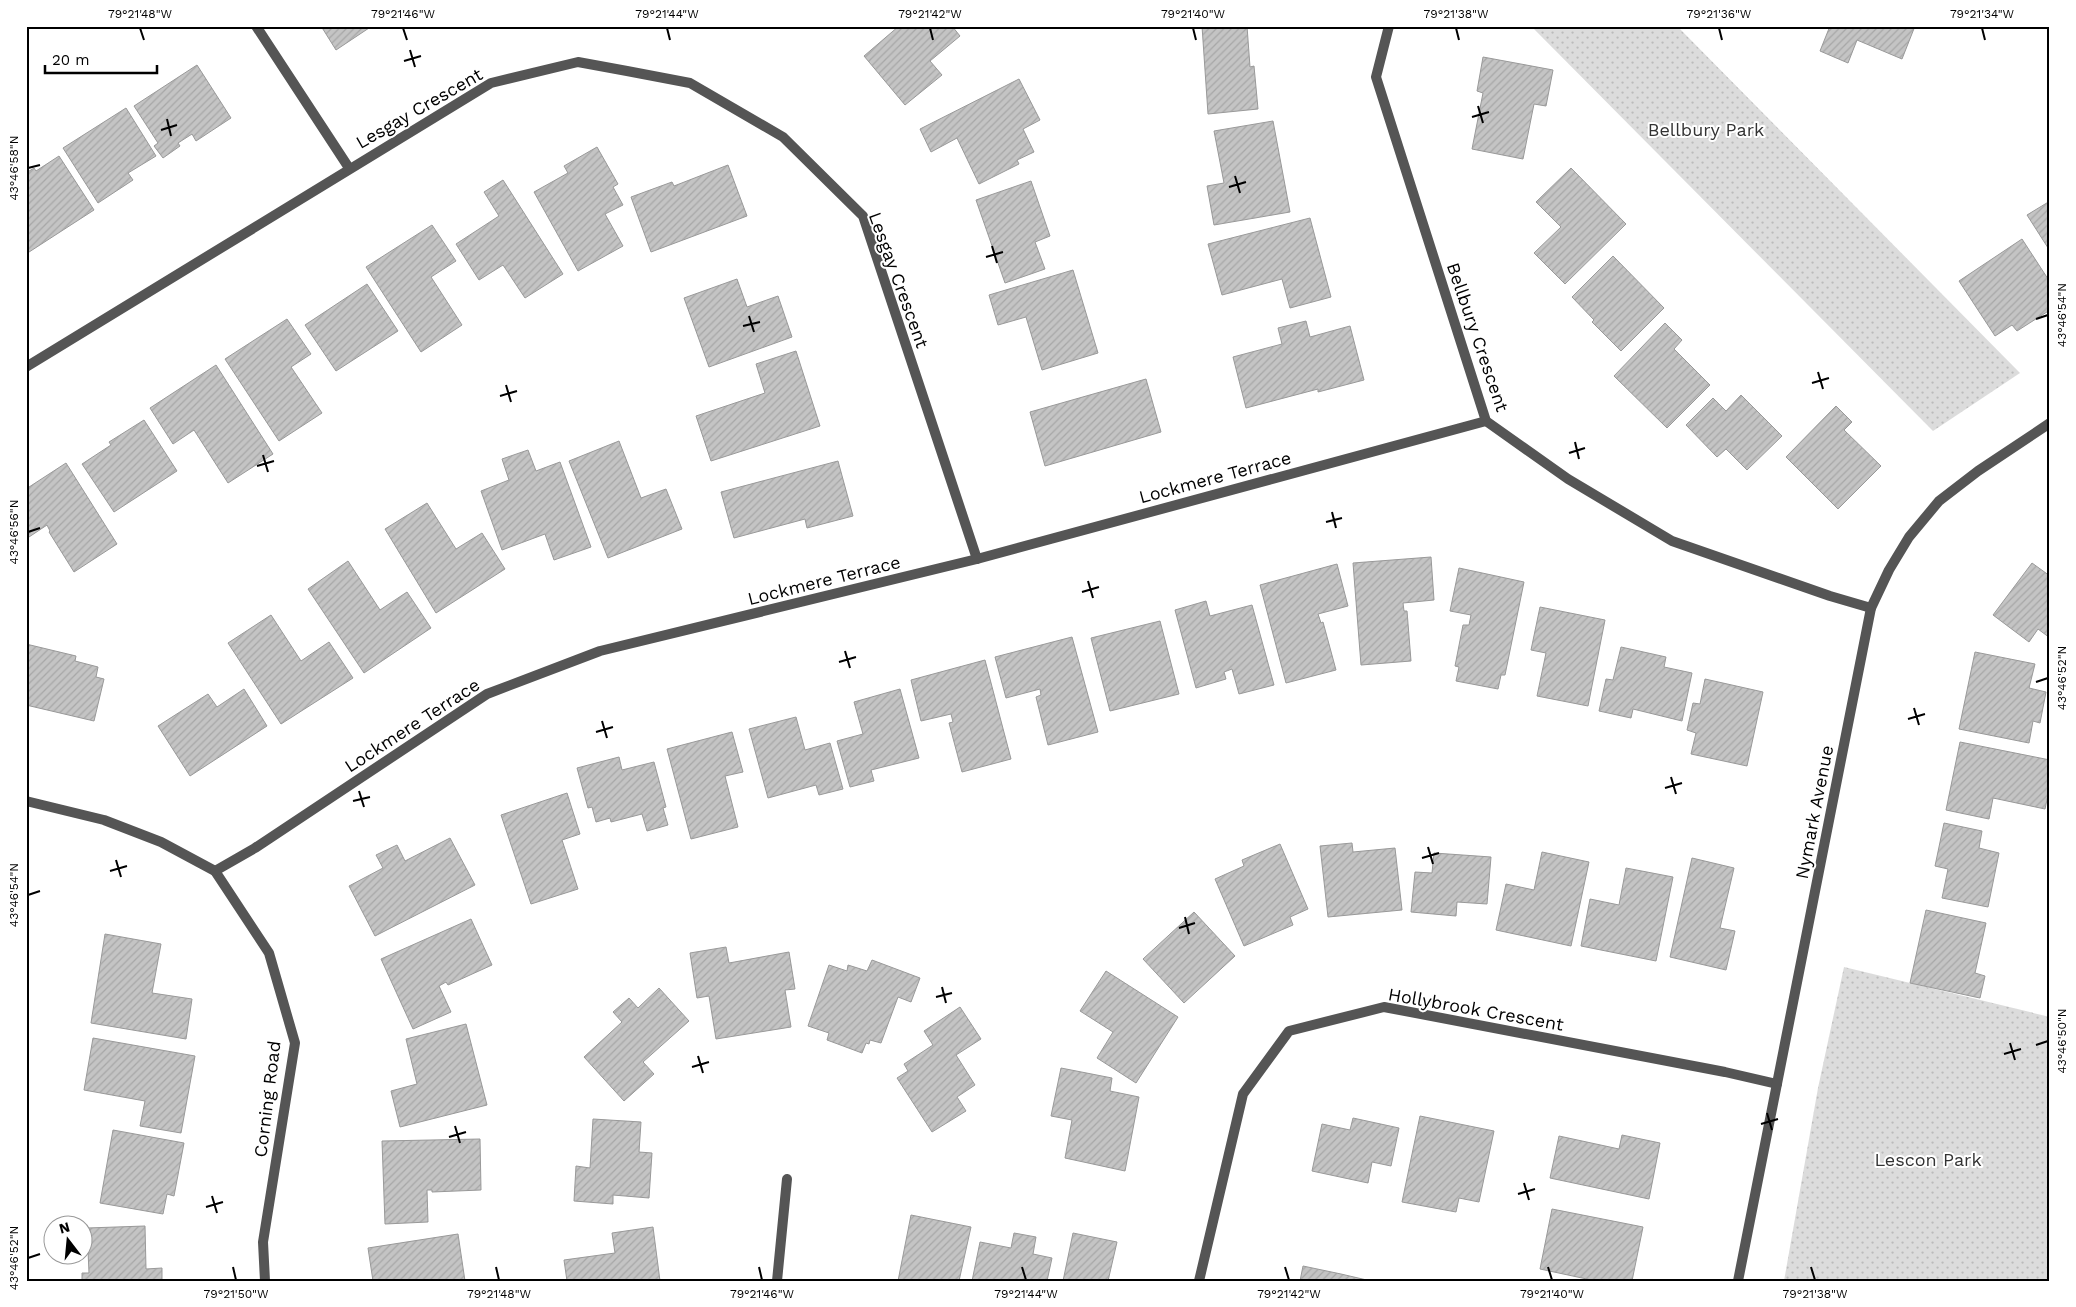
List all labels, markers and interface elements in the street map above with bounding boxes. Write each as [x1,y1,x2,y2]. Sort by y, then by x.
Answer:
text: 79°21'48"W [108,7,173,21]
text: 79°21'46"W [371,7,435,21]
text: 79°21'44"W [635,7,699,21]
text: 79°21'42"W [898,7,962,21]
text: 79°21'40"W [1161,7,1226,21]
text: 79°21'38"W [1424,7,1489,21]
text: 79°21'36"W [1687,7,1752,21]
text: 79°21'34"W [1950,7,2015,21]
scale bar [45,42,158,74]
text: 20 m [52,51,90,69]
street label: Lesgay Crescent [352,63,487,153]
park label: Bellbury Park [1648,119,1764,140]
text: 43°46'58"N [7,135,21,201]
street label: Lesgay Crescent [865,209,933,351]
street label: Bellbury Crescent [1443,260,1513,415]
text: 43°46'54"N [2055,283,2069,347]
street label: Lockmere Terrace [1137,447,1293,507]
text: 43°46'56"N [7,500,21,564]
street label: Lockmere Terrace [745,551,903,609]
text: 43°46'52"N [2055,646,2069,710]
street label: Lockmere Terrace [341,674,483,776]
street label: Nymark Avenue [1791,743,1837,881]
text: 43°46'54"N [7,863,21,927]
street label: Hollybrook Crescent [1387,983,1566,1035]
text: 43°46'50"N [2055,1008,2069,1074]
street label: Corning Road [249,1040,285,1158]
park label: Lescon Park [1874,1149,1982,1170]
north arrow [42,1214,92,1264]
text: N [57,1218,72,1237]
text: 43°46'52"N [7,1226,21,1290]
text: 79°21'50"W [204,1287,269,1301]
text: 79°21'48"W [467,1287,532,1301]
text: 79°21'46"W [730,1287,794,1301]
text: 79°21'44"W [994,1287,1058,1301]
text: 79°21'42"W [1257,1287,1321,1301]
text: 79°21'40"W [1520,1287,1585,1301]
text: 79°21'38"W [1783,1287,1848,1301]

